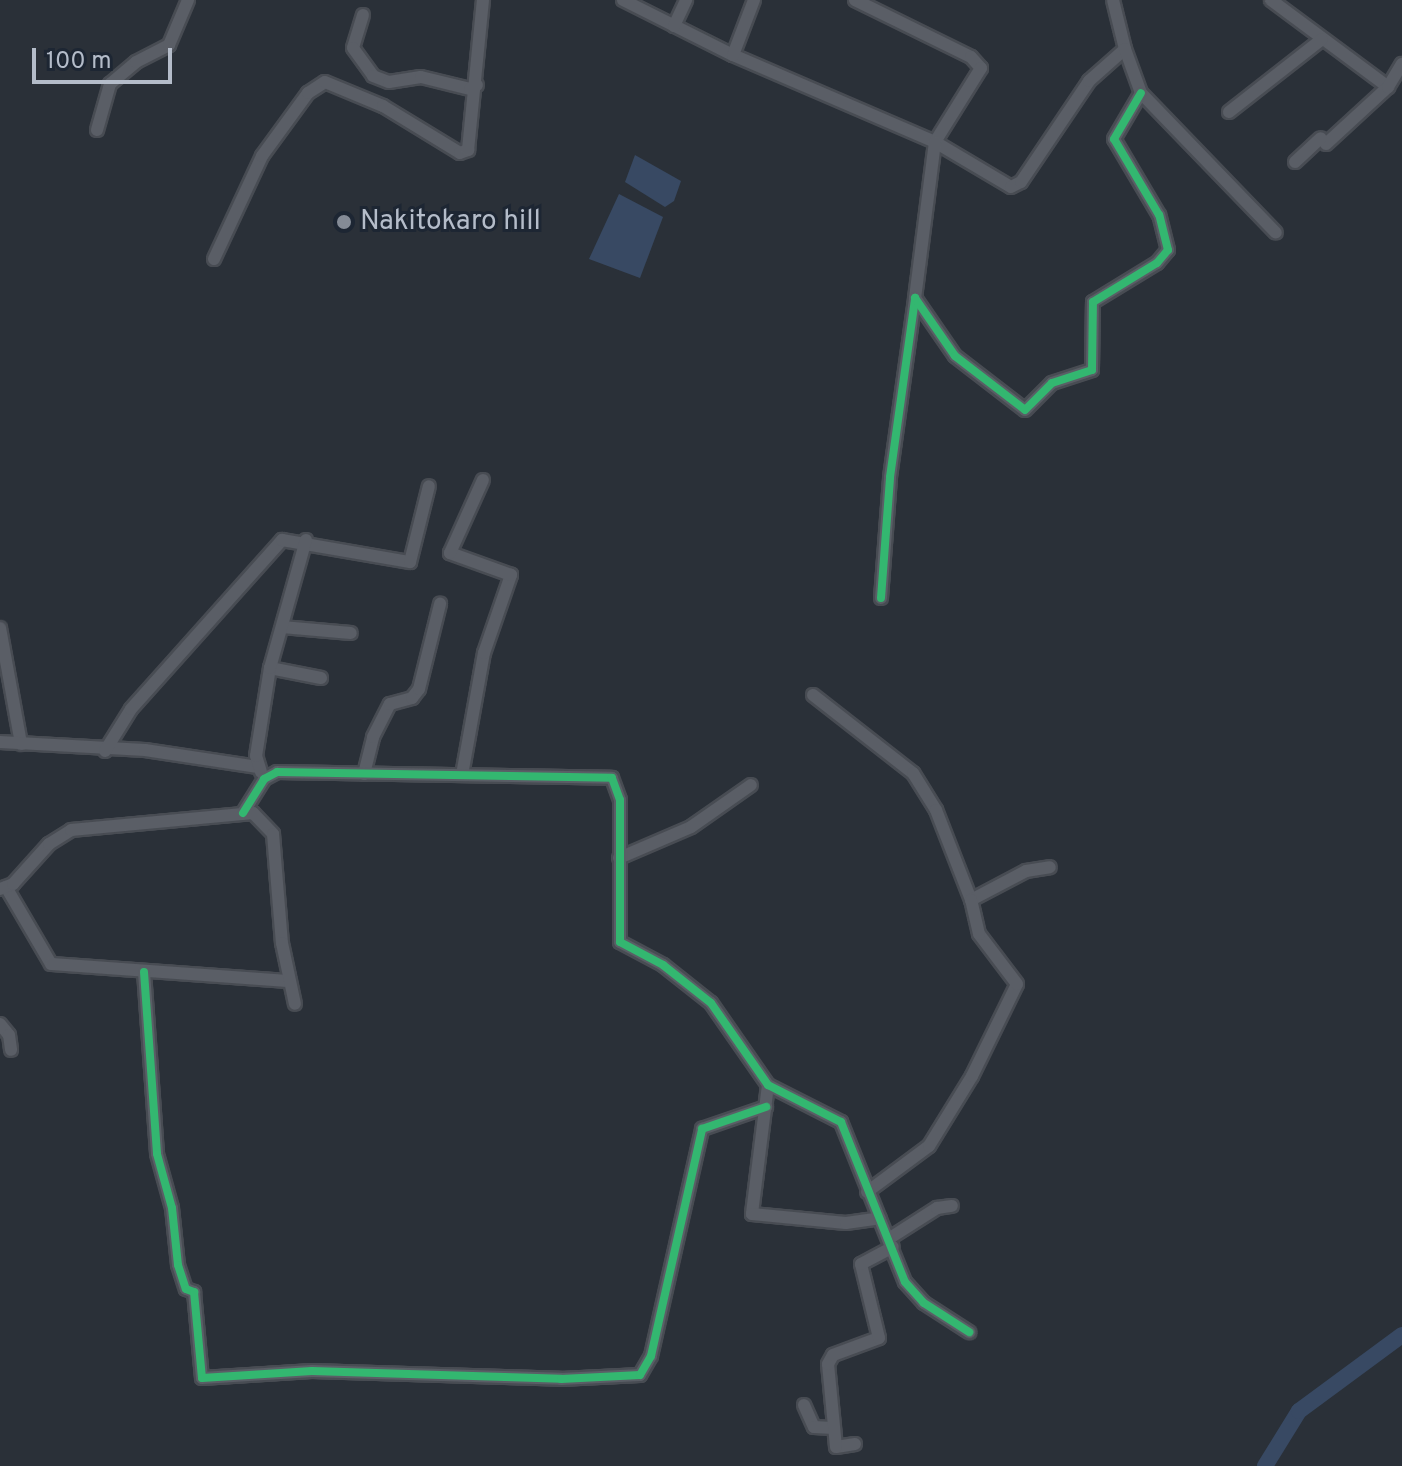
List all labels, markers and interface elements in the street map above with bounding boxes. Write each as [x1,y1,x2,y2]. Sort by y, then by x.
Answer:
scale bar [36,32,176,82]
text: 100 m [46,47,112,77]
place label: Nakitokaro hill [360,205,541,239]
marker: Nakitokaro hill [335,213,353,231]

